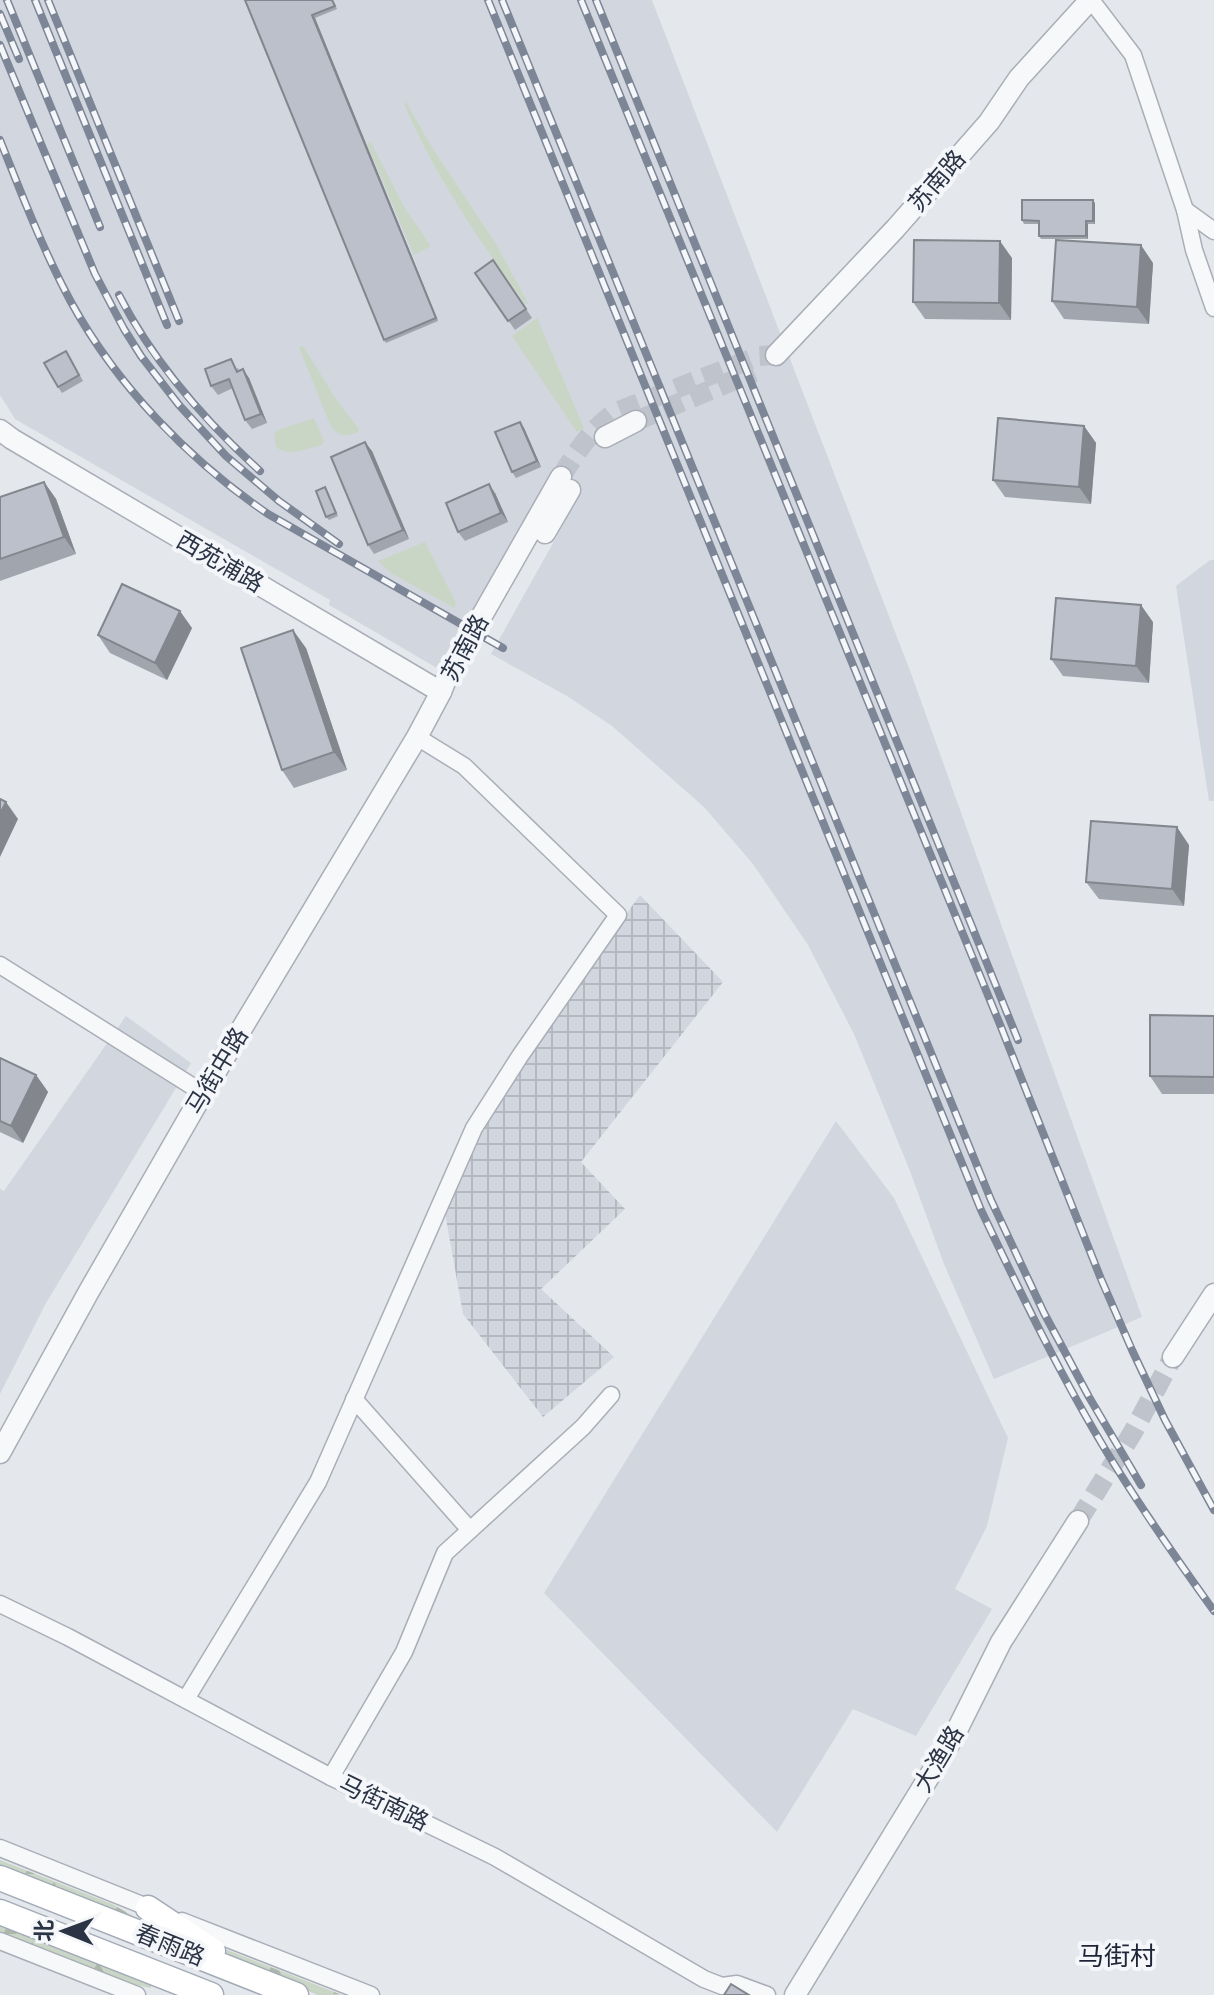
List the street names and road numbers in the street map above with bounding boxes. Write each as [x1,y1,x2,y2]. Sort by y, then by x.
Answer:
street label: 苏南路 [903,145,971,217]
street label: 西苑浦路 [171,526,269,598]
street label: 苏南路 [436,610,494,686]
street label: 马街中路 [180,1023,254,1119]
street label: 大渔路 [908,1721,970,1797]
street label: 马街南路 [335,1769,433,1837]
street label: 春雨路 [131,1919,209,1971]

